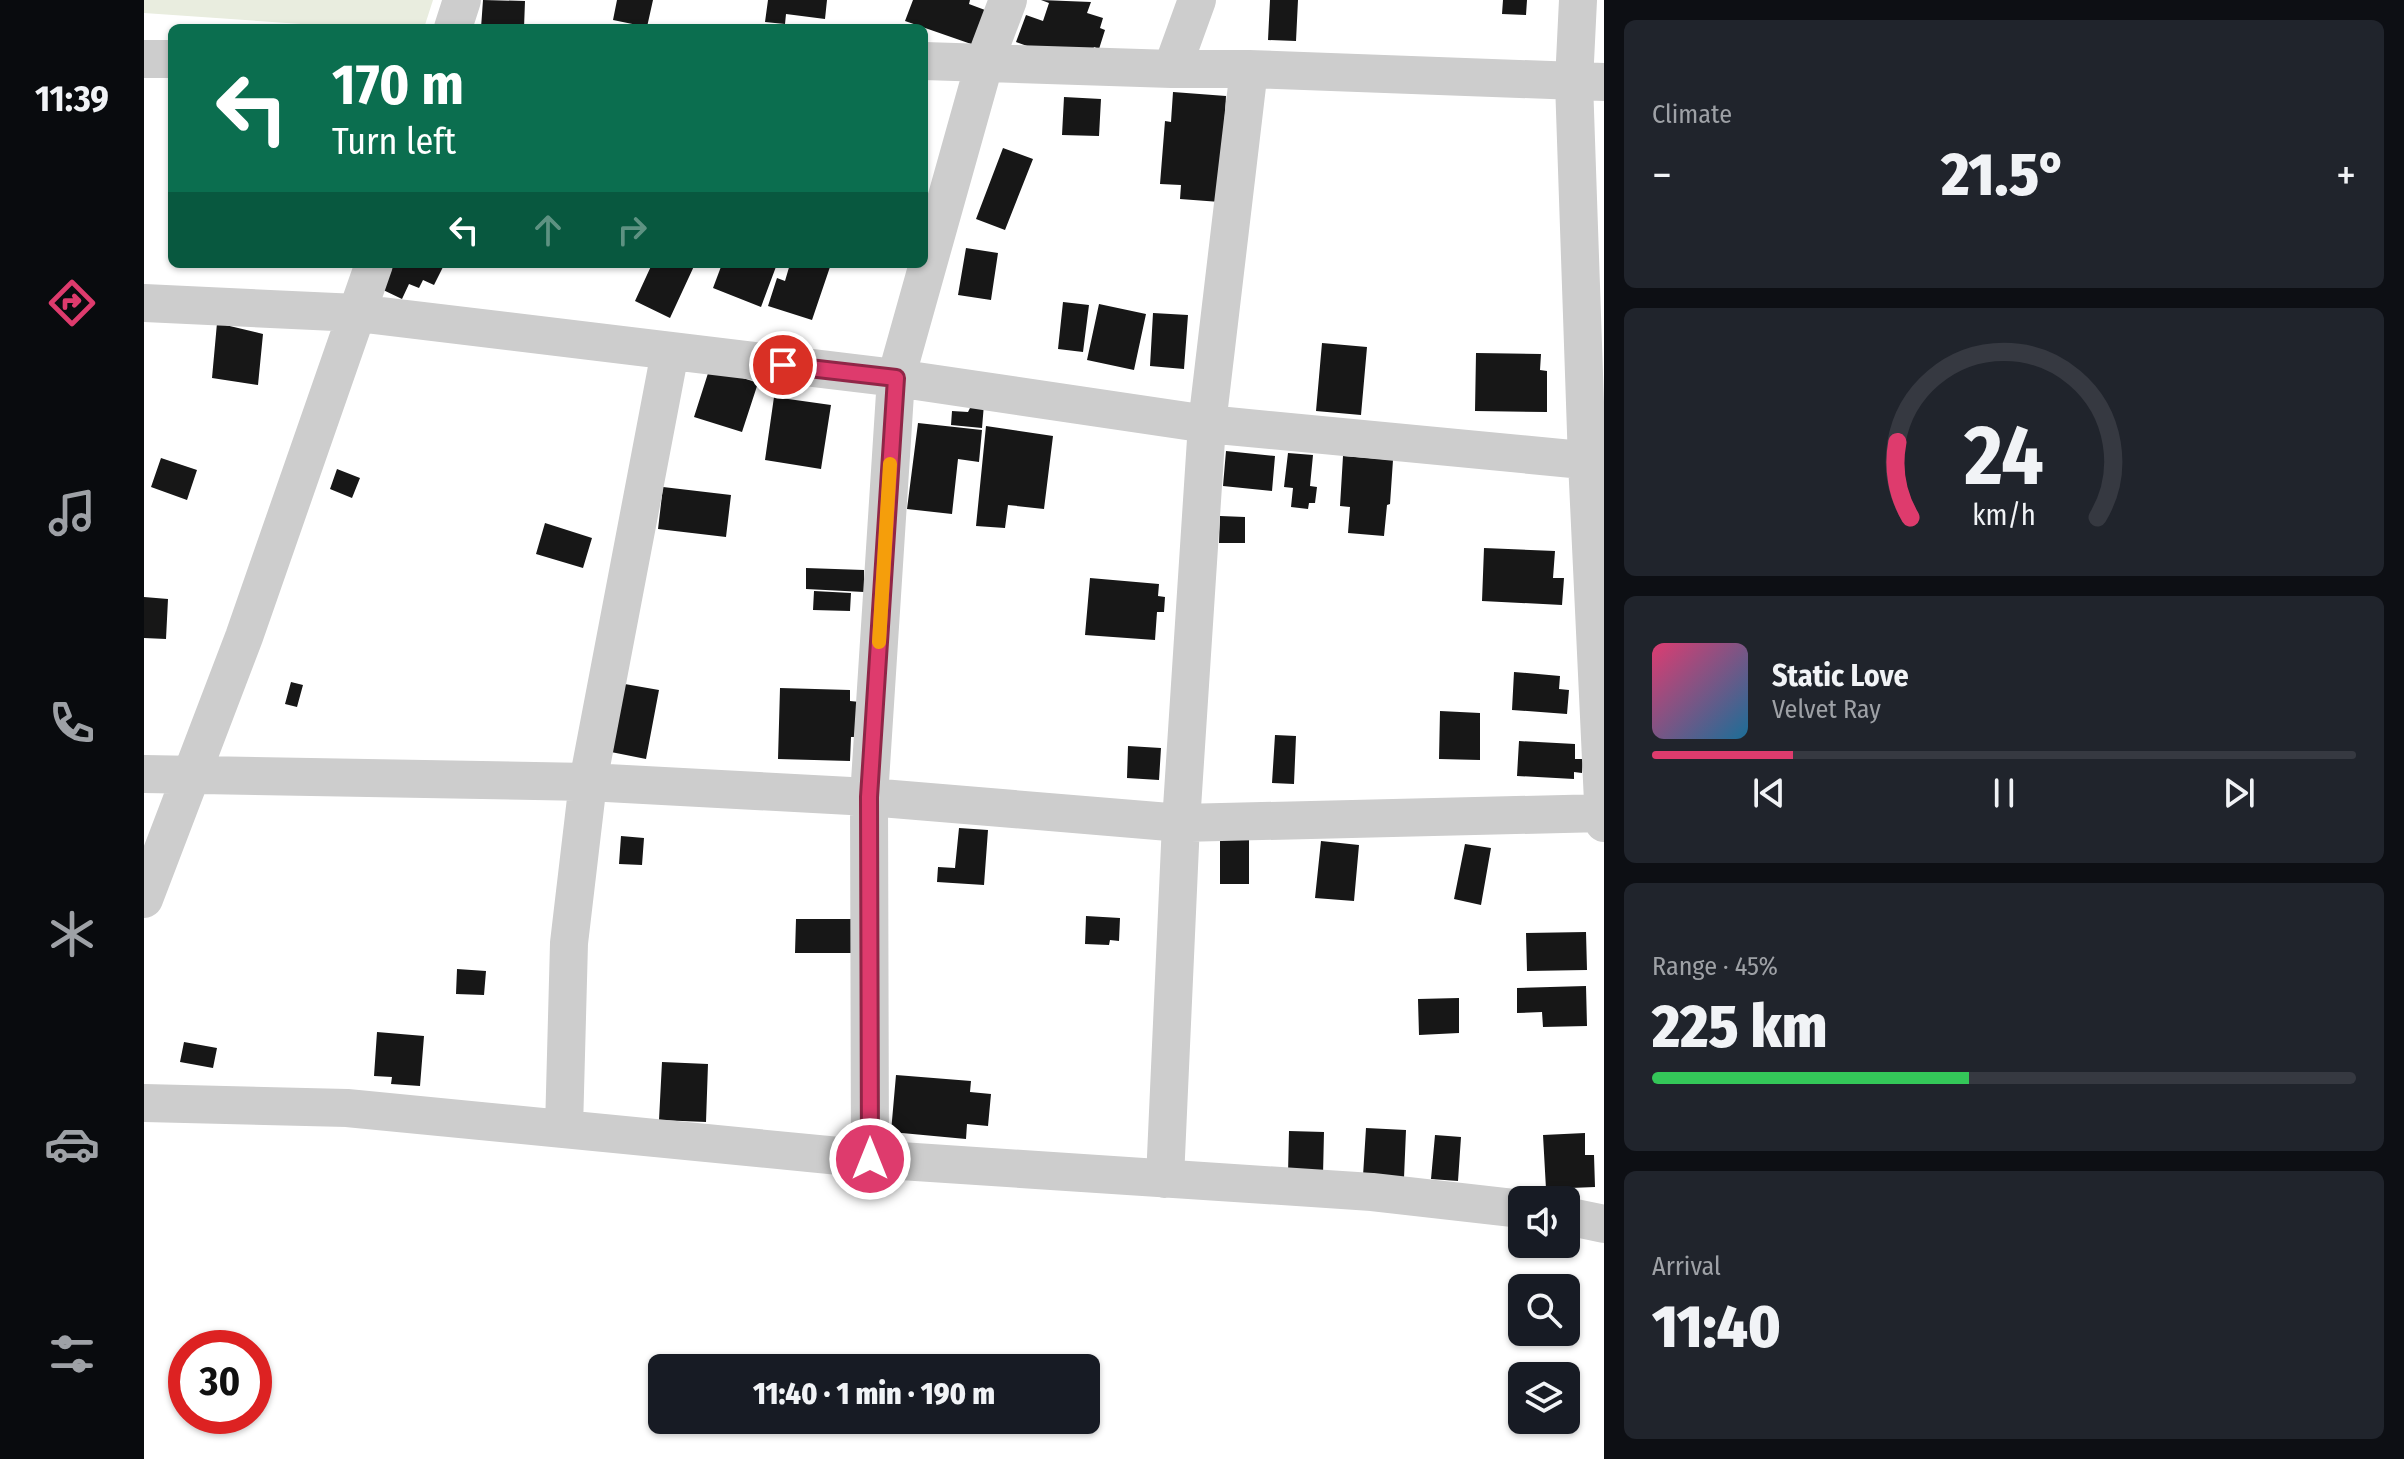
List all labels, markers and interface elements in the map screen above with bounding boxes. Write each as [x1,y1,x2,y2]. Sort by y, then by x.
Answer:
text: 170 m [332,52,464,119]
icon: left [200,56,304,160]
text: 11:39 [35,77,109,121]
text: Climate [1652,99,1732,130]
text: Turn left [332,120,456,164]
text: 21.5° [1941,139,2067,211]
text: − [1652,149,1672,202]
text: + [2336,149,2356,202]
icon: left [442,208,486,252]
icon: ahead [526,208,570,252]
icon: right [610,208,654,252]
icon: directions [44,275,100,331]
pin [749,331,817,399]
icon: arrive [761,343,805,387]
text: 24 [1963,405,2044,505]
icon: music [44,485,100,541]
text: km/h [1972,498,2036,533]
text: Static Love [1772,658,1909,694]
text: Velvet Ray [1772,694,1881,725]
icon: phone [44,695,100,751]
icon: previous [1747,771,1791,815]
icon: pause [1982,771,2026,815]
icon: next [2217,771,2261,815]
icon: climate [44,906,100,962]
text: Range · 45% [1652,951,1778,982]
text: 225 km [1652,991,1827,1063]
icon: car [44,1116,100,1172]
position arrow [828,1117,912,1201]
map controls [1508,1186,1580,1434]
button: sound [1508,1186,1580,1258]
text: Arrival [1652,1251,1721,1282]
button: search [1508,1274,1580,1346]
text: 11:40 [1652,1291,1781,1363]
icon: filters [44,1326,100,1382]
speed limit sign: 30 [168,1330,272,1434]
button: layers [1508,1362,1580,1434]
text: 11:40 · 1 min · 190 m [753,1376,995,1412]

